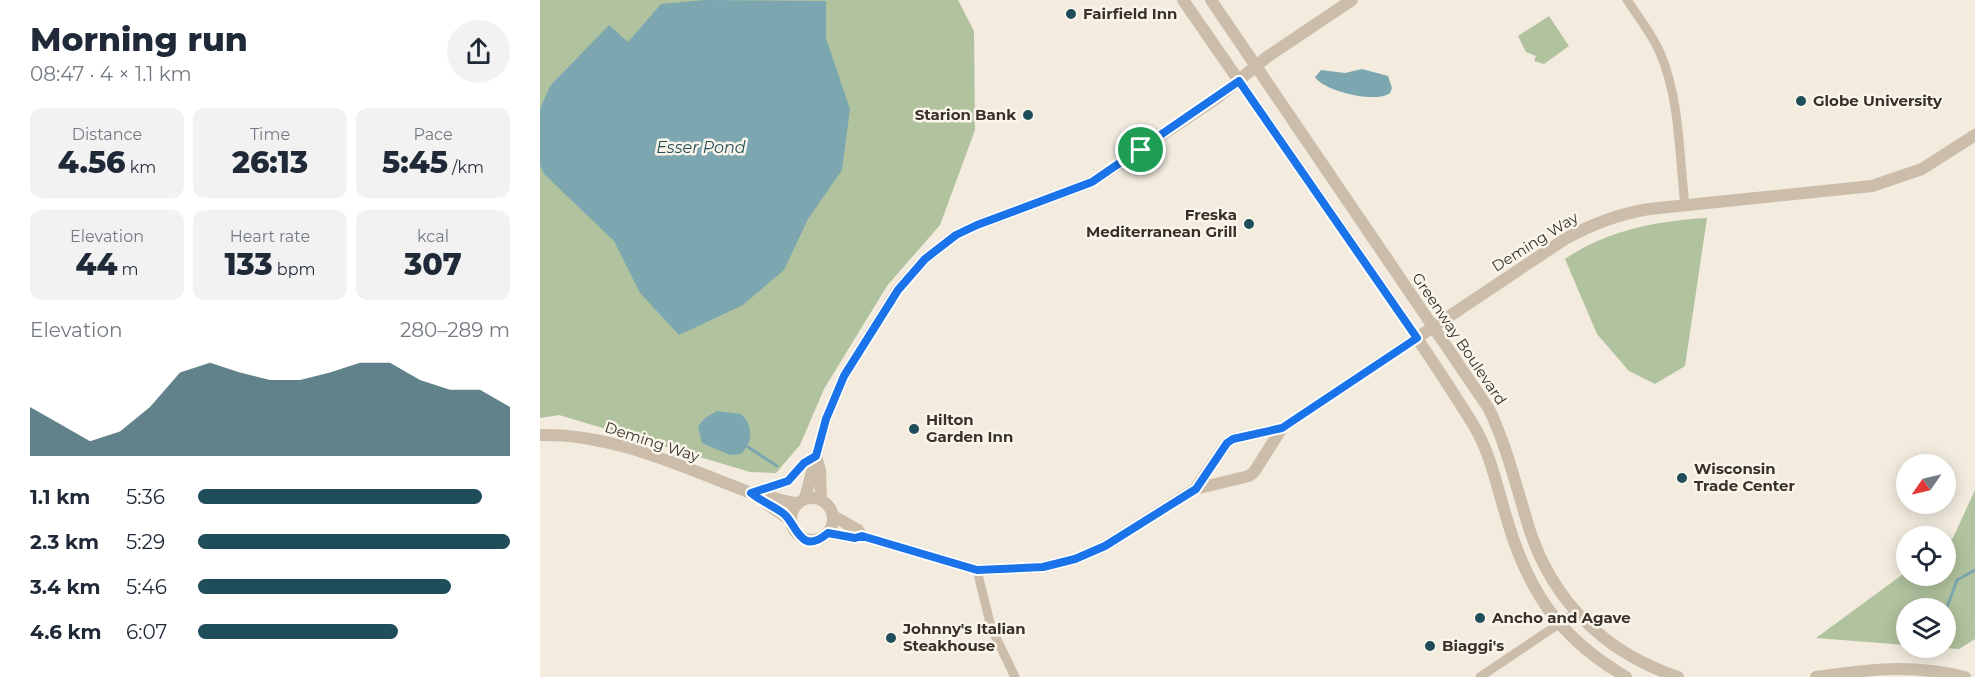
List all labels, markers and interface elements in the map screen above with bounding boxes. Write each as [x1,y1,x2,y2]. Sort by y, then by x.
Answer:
place label: Fairfield Inn [1083,4,1177,23]
marker: Fairfield Inn [1064,7,1078,21]
text: Morning run [30,19,248,59]
button: share [447,20,510,83]
text: 08:47 · 4 × 1.1 km [30,62,192,86]
place label: Globe University [1813,91,1943,110]
marker: Globe University [1794,94,1808,108]
place label: Starion Bank [915,105,1016,124]
marker: Starion Bank [1021,108,1035,122]
pin [1115,124,1166,175]
text: Distance [72,125,142,144]
text: Time [250,125,290,144]
text: Pace [413,125,453,144]
icon: arrive [1124,133,1157,166]
water label: Esser Pond [656,138,746,157]
text: 4.56 [58,144,126,181]
text: 26:13 [232,144,308,181]
text: 5:45 [382,144,448,181]
text: km [126,158,156,177]
text: /km [448,158,484,177]
place label: Freska Mediterranean Grill [1086,205,1237,241]
street label: Deming Way [1488,207,1582,276]
marker: Freska Mediterranean Grill [1242,217,1256,231]
text: Elevation [70,227,144,246]
text: Heart rate [230,227,310,246]
text: kcal [417,227,449,246]
text: 44 [75,246,117,283]
text: 133 [224,246,273,283]
text: 307 [404,246,462,283]
text: m [117,260,139,279]
text: bpm [273,260,316,279]
street label: Greenway Boulevard [1408,269,1511,408]
text: Elevation [30,318,122,342]
text: 280–289 m [400,318,510,342]
place label: Hilton Garden Inn [926,410,1013,446]
street label: Deming Way [602,417,703,466]
marker: Hilton Garden Inn [907,422,921,436]
north arrow [1896,454,1956,514]
map controls [1896,454,1956,658]
place label: Wisconsin Trade Center [1694,459,1796,495]
marker: Wisconsin Trade Center [1675,471,1689,485]
text: 1.1 km [30,485,90,509]
text: 5:36 [126,485,165,509]
button: locate [1896,526,1956,586]
text: 2.3 km [30,530,99,554]
text: 5:29 [126,530,165,554]
text: 3.4 km [30,575,101,599]
text: 5:46 [126,575,167,599]
button: layers [1896,598,1956,658]
place label: Ancho and Agave [1491,608,1631,627]
marker: Ancho and Agave [1473,611,1487,625]
place label: Johnny's Italian Steakhouse [902,619,1026,655]
text: 4.6 km [30,620,102,644]
text: 6:07 [126,620,167,644]
marker: Johnny's Italian Steakhouse [884,631,898,645]
place label: Biaggi's [1442,636,1504,655]
marker: Biaggi's [1423,639,1437,653]

